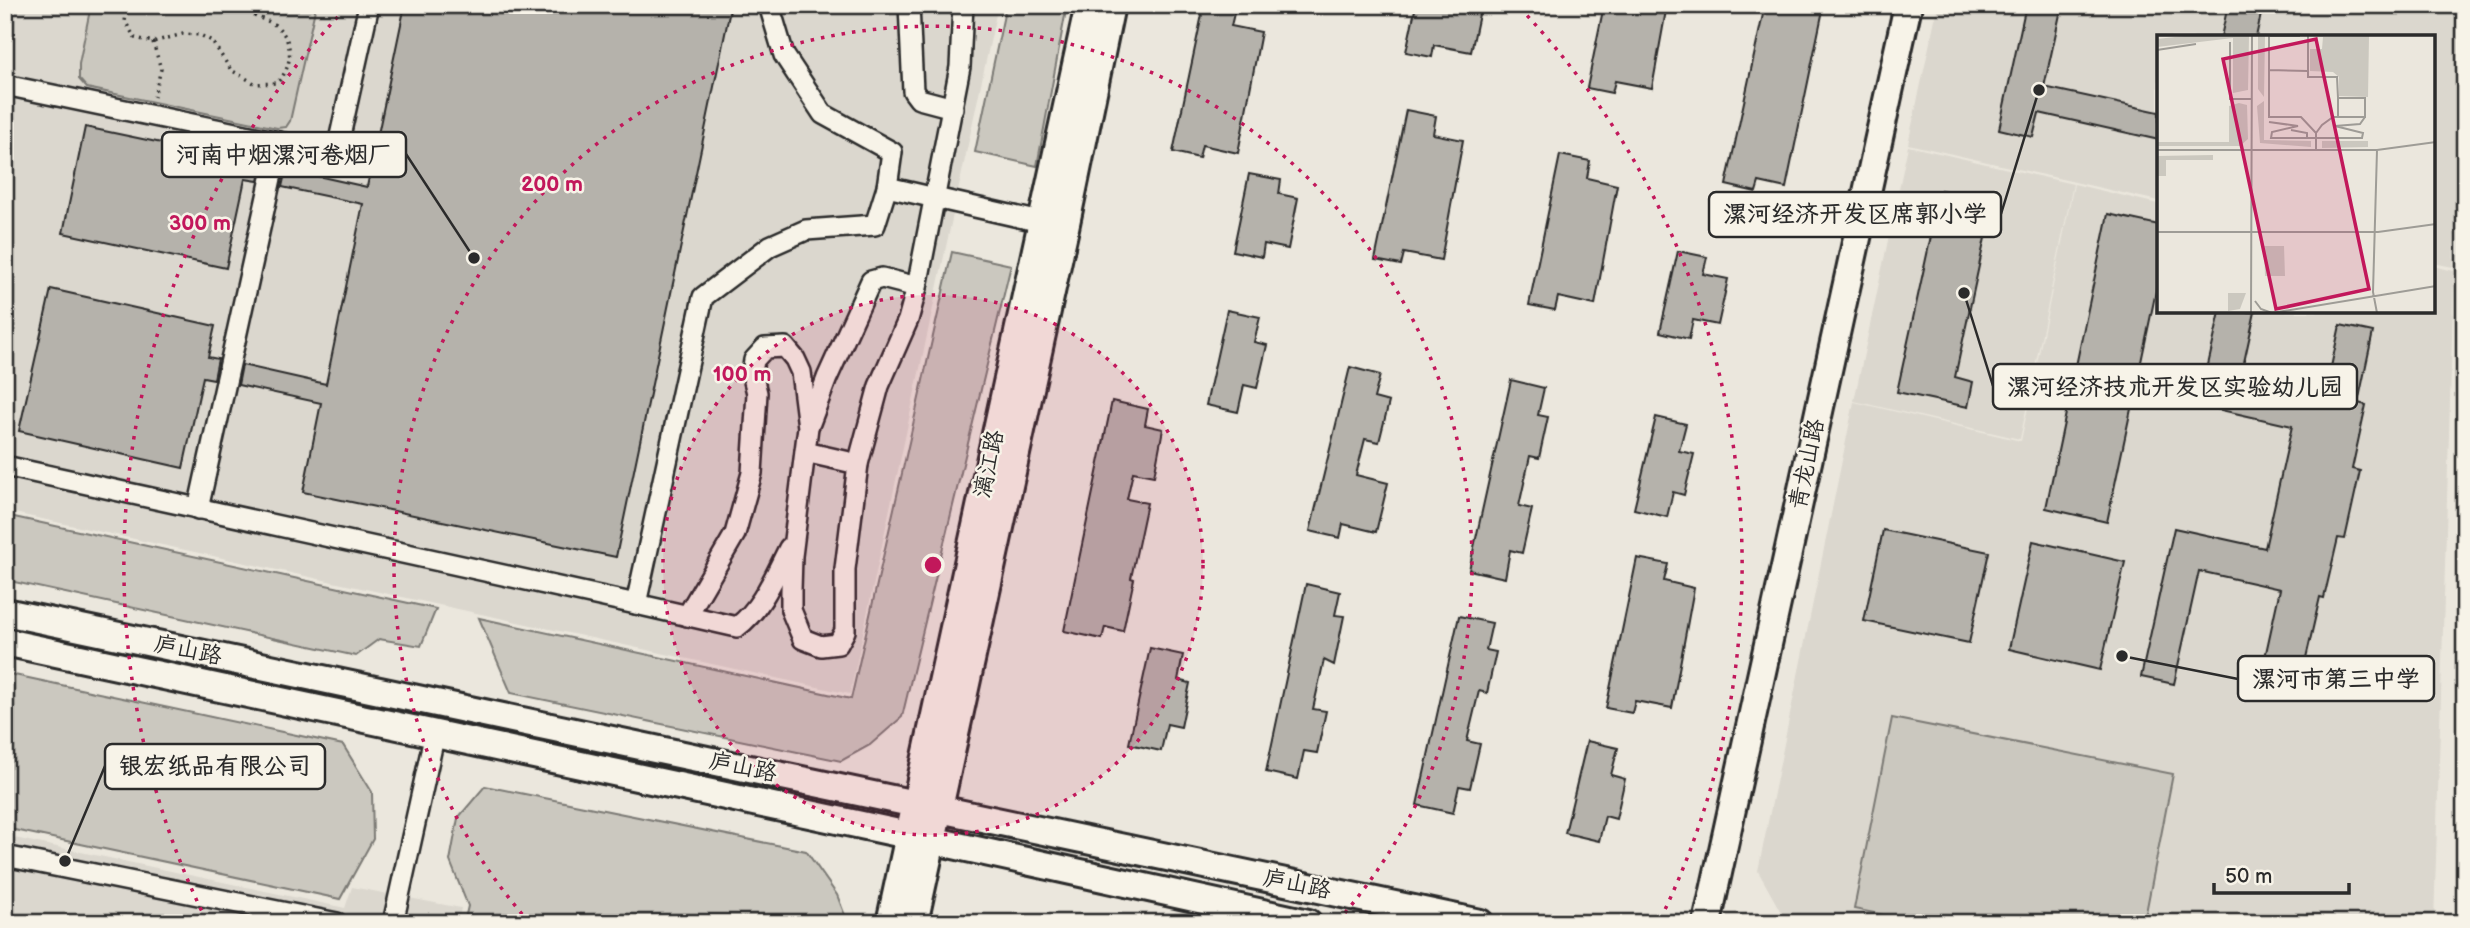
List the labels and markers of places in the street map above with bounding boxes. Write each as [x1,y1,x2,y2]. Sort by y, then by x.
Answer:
callout: 河南中烟漯河卷烟厂 [162,132,406,177]
callout: 漯河经济开发区席郭小学 [1709,192,2001,237]
callout: 漯河经济技术开发区实验幼儿园 [1993,364,2357,409]
centre of rings [921,553,945,577]
callout: 漯河市第三中学 [2238,656,2434,701]
callout: 银宏纸品有限公司 [105,744,325,789]

